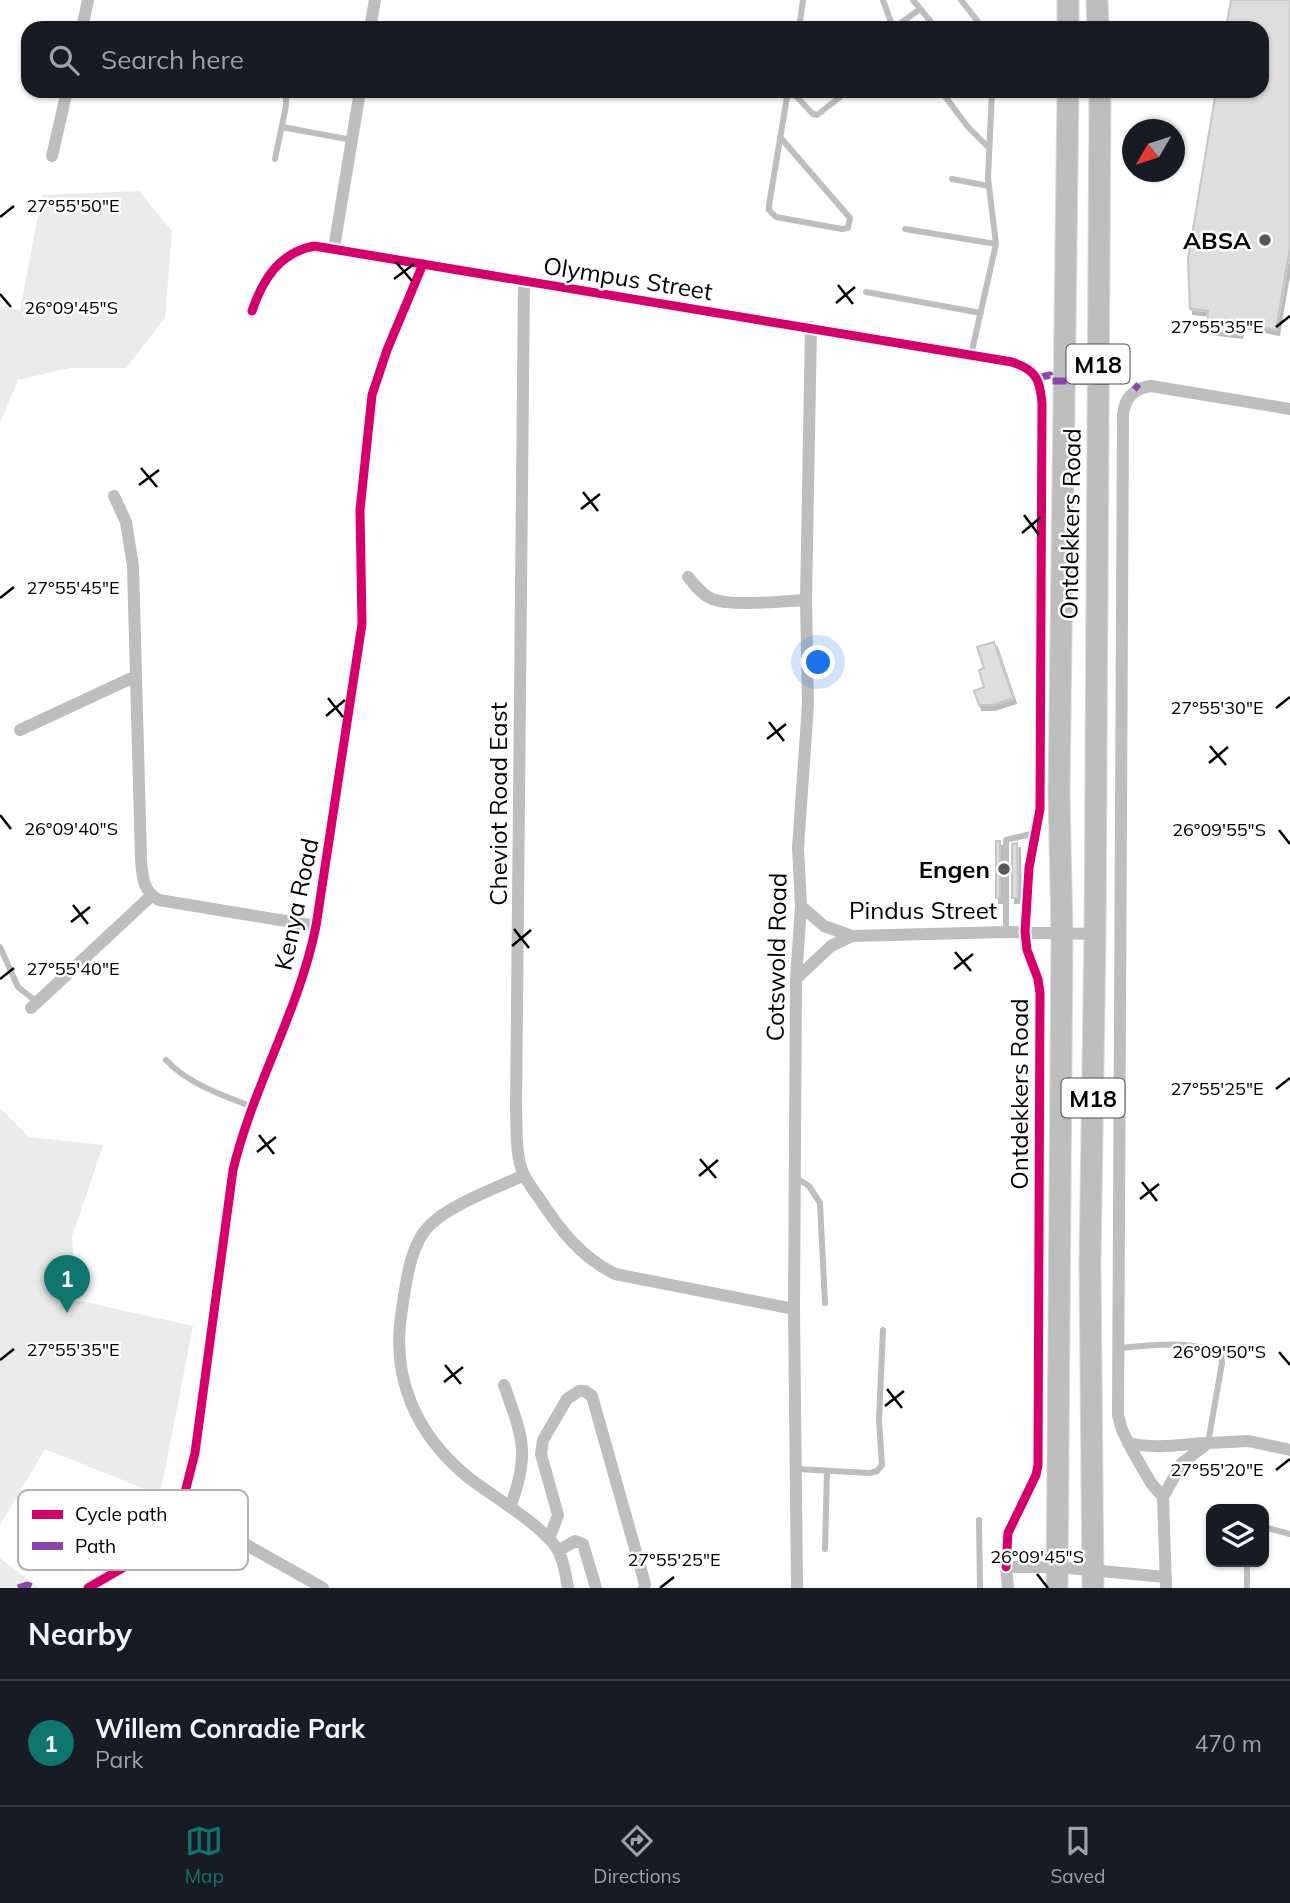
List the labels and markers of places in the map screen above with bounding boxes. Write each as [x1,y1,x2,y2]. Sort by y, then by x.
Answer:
place label: ABSA [1183,225,1251,255]
marker: ABSA [1257,232,1273,248]
place label: Engen [919,854,990,884]
marker: Engen [996,861,1012,877]
pin: 1 [44,1255,90,1313]

